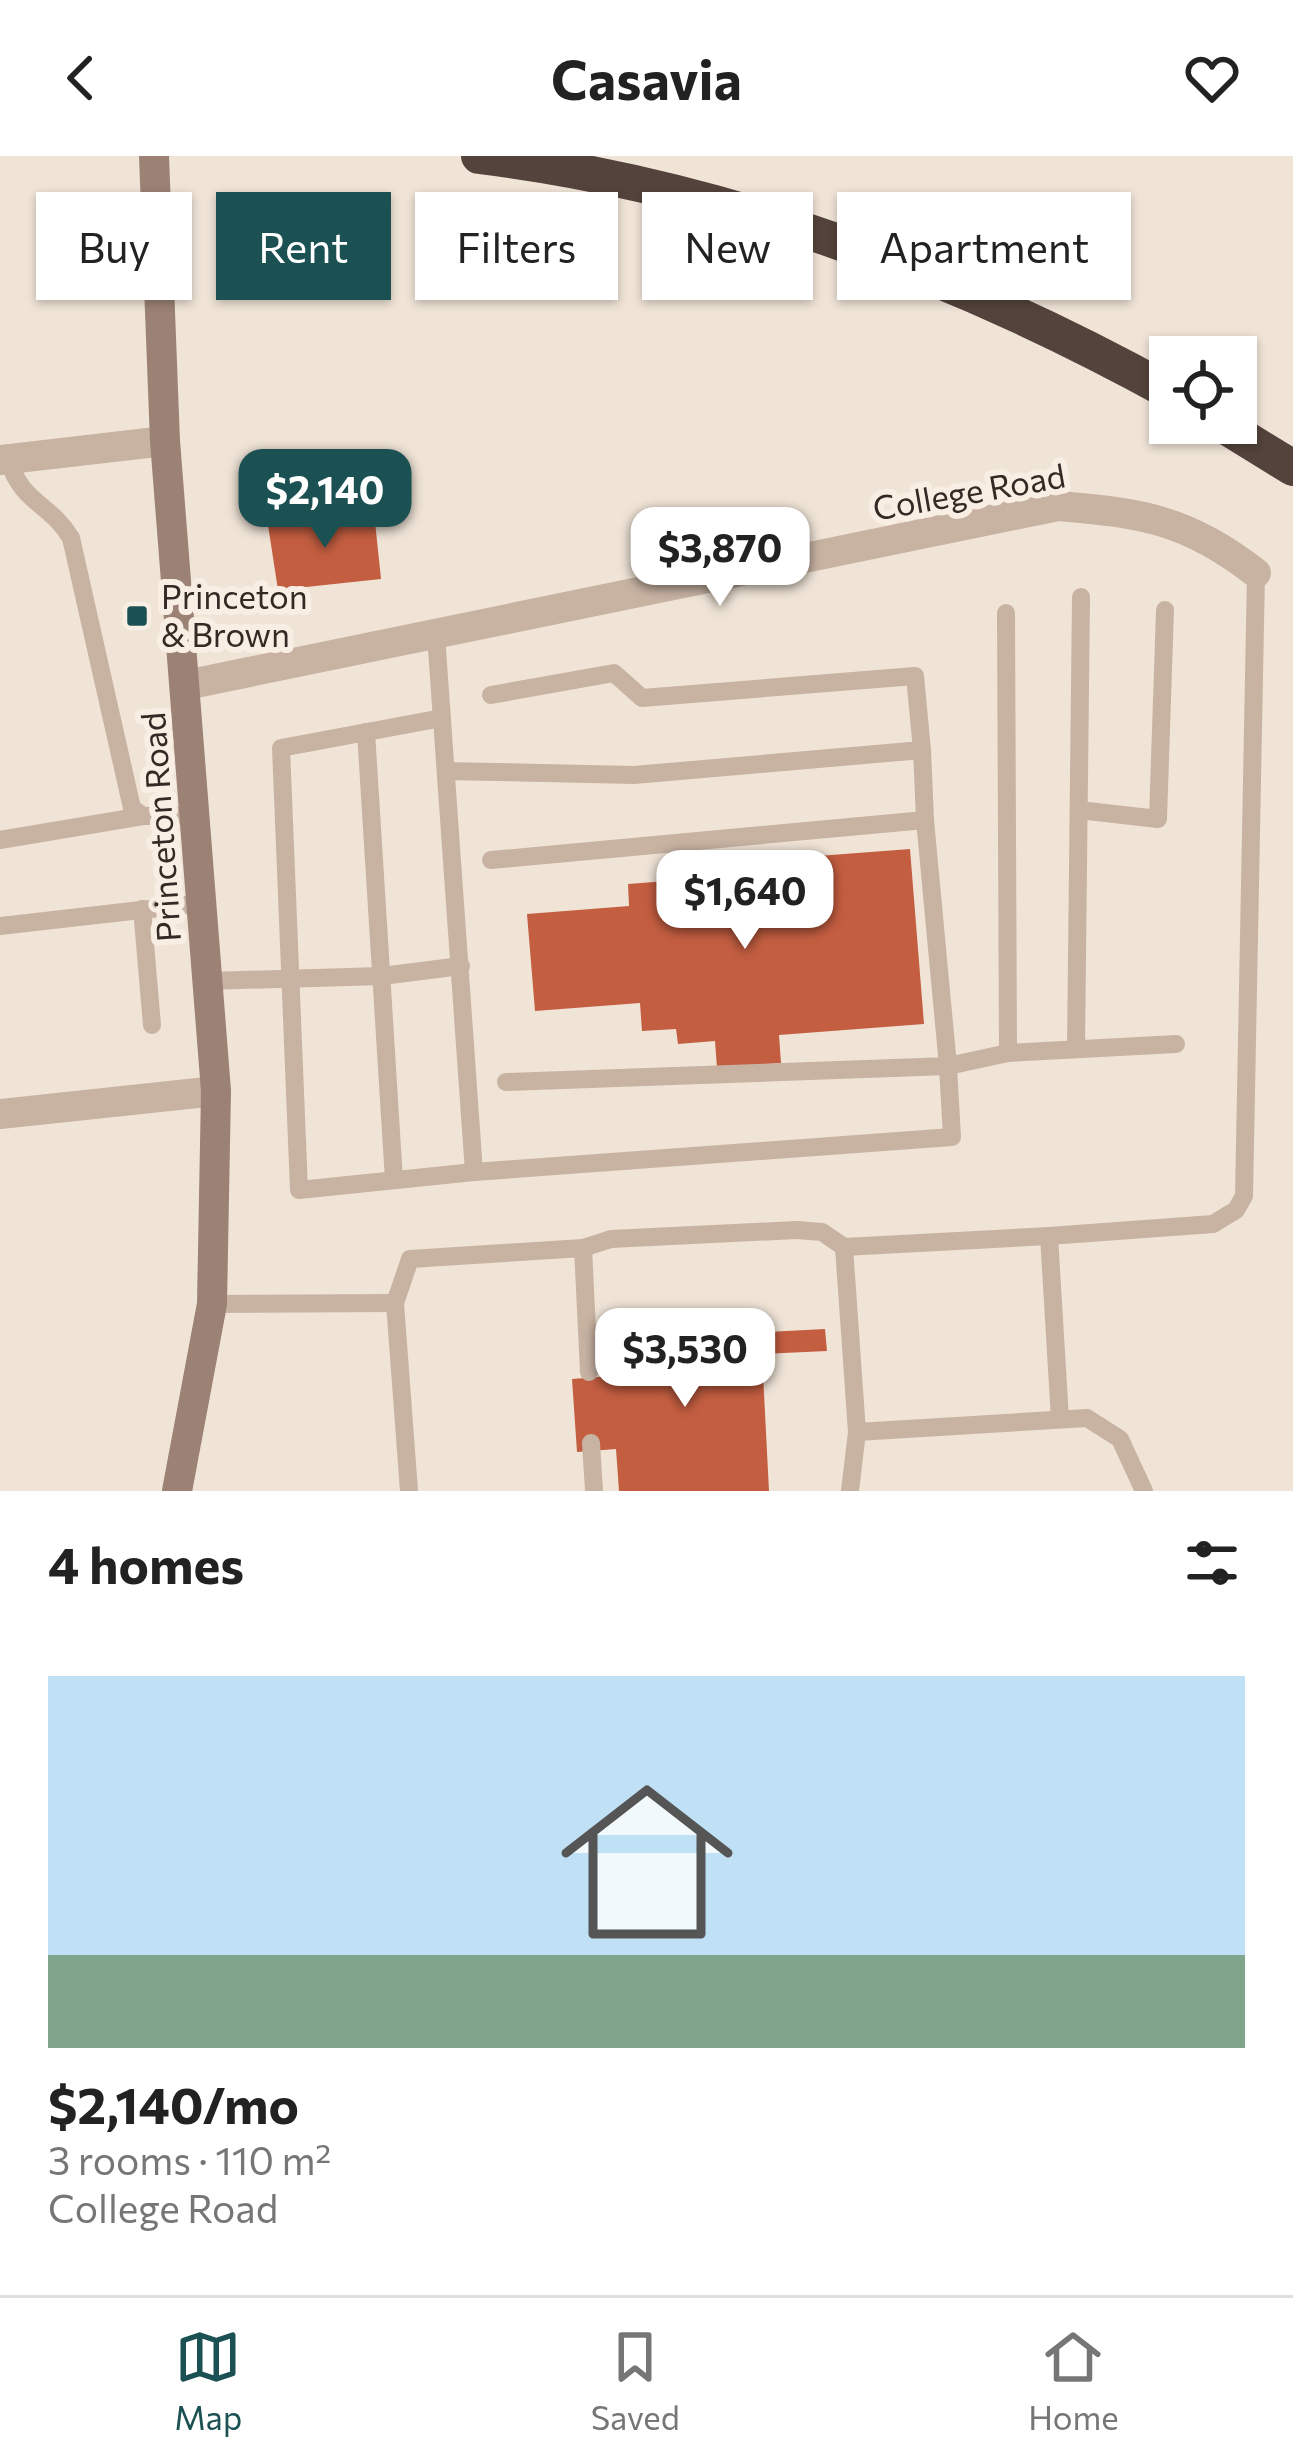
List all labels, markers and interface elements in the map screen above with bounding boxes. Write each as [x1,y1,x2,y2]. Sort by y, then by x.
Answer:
icon: back [48,45,114,111]
text: Casavia [551,45,742,111]
icon: heart [1179,45,1245,111]
chip: Buy [36,192,192,300]
chip: Rent [216,192,391,300]
chip: Filters [415,192,618,300]
chip: New [642,192,813,300]
chip: Apartment [837,192,1131,300]
map controls [1149,336,1257,444]
button: locate [1149,336,1257,444]
pin: $2,140 [227,449,423,551]
street label: College Road [869,453,1068,528]
text: $2,140 [266,464,384,512]
pin: $3,870 [622,507,818,609]
text: $3,870 [658,522,782,570]
place label: Princeton & Brown [161,575,308,654]
marker: Princeton & Brown [124,603,150,629]
street label: Princeton Road [131,711,188,943]
pin: $1,640 [647,850,843,952]
text: $1,640 [683,865,807,913]
pin: $3,530 [587,1308,783,1410]
text: $3,530 [622,1323,748,1371]
icon: filters [1179,1530,1245,1596]
text: 4 homes [48,1532,244,1595]
icon: home [539,1754,755,1970]
text: $2,140/mo [48,2072,299,2135]
text: 3 rooms · 110 m² [48,2135,331,2183]
text: College Road [48,2183,278,2231]
tab: Map [174,2324,242,2437]
tab: Saved [591,2324,680,2437]
tab: Home [1028,2324,1119,2437]

